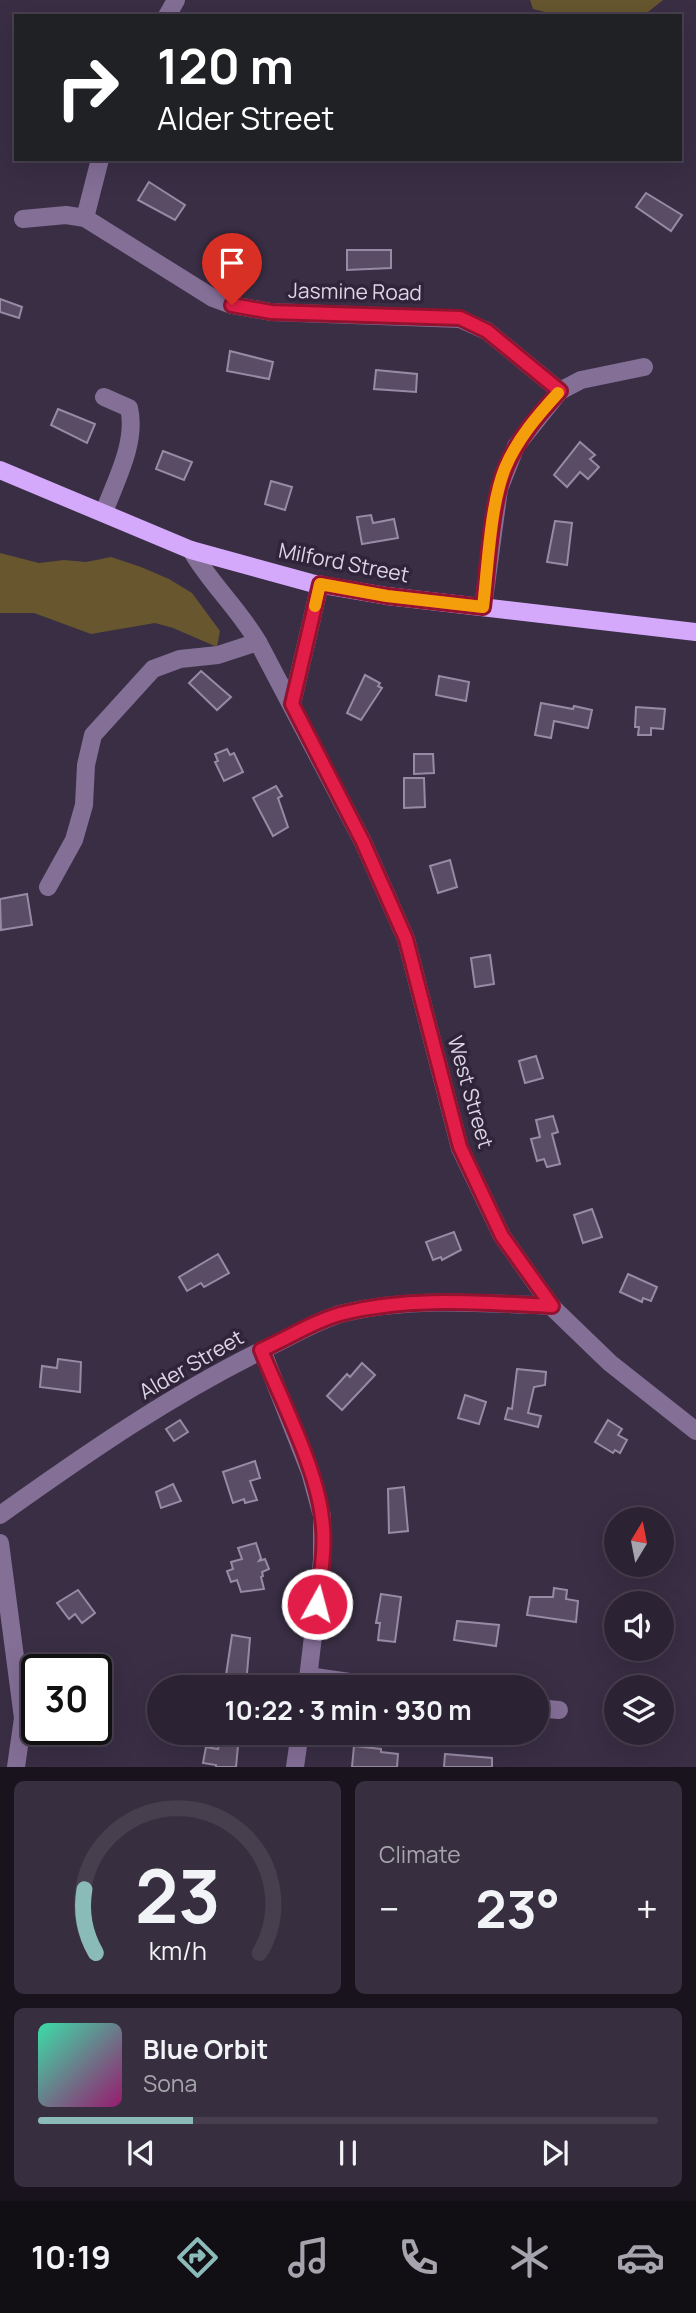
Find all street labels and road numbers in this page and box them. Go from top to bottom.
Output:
street label: Jasmine Road [288,276,422,306]
street label: Milford Street [276,536,412,588]
street label: West Street [442,1032,500,1152]
street label: Alder Street [134,1323,248,1405]

